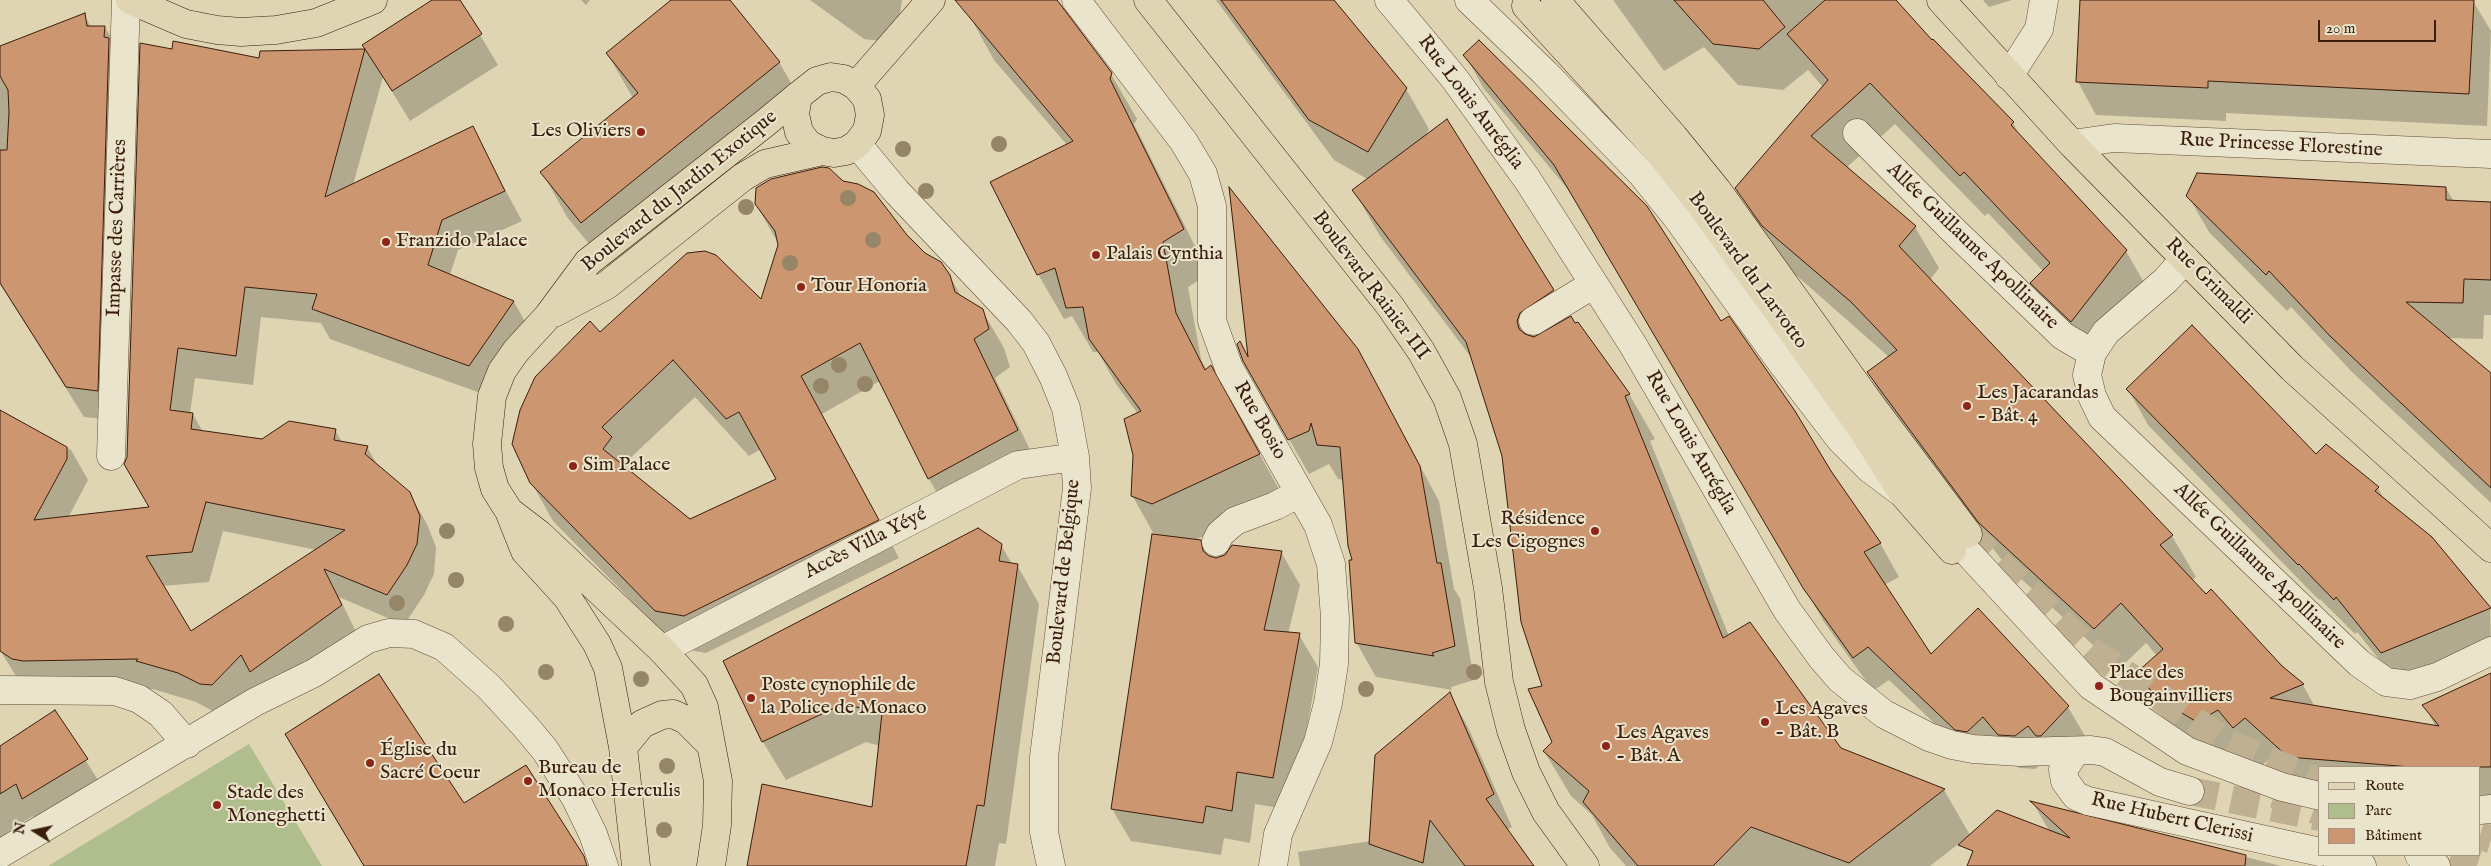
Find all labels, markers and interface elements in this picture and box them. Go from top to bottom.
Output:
scale bar [2321,10,2438,42]
text: 20 m [2326,19,2355,38]
street label: Rue Louis Auréglia [1412,31,1528,175]
street label: Boulevard du Jardin Exotique [577,106,783,278]
place label: Les Oliviers [531,120,631,144]
marker: Les Oliviers [635,126,647,138]
street label: Rue Princesse Florestine [2179,129,2383,163]
street label: Impasse des Carrières [103,139,133,317]
street label: Allée Guillaume Apollinaire [1881,158,2063,336]
street label: Boulevard du Larvotto [1682,188,1812,354]
street label: Boulevard Rainier III [1306,207,1434,365]
place label: Franzido Palace [396,230,527,254]
street label: Rue Grimaldi [2160,234,2256,330]
marker: Franzido Palace [380,236,392,248]
place label: Palais Cynthia [1106,243,1223,267]
marker: Palais Cynthia [1090,249,1102,261]
place label: Tour Honoria [811,275,927,299]
marker: Tour Honoria [795,281,807,293]
street label: Rue Louis Auréglia [1639,367,1741,519]
street label: Rue Bosio [1227,378,1291,464]
place label: Les Jacarandas - Bât. 4 [1977,382,2098,429]
marker: Les Jacarandas - Bât. 4 [1961,400,1973,412]
place label: Sim Palace [583,454,670,478]
marker: Sim Palace [567,460,579,472]
street label: Boulevard de Belgique [1043,478,1087,666]
street label: Allée Guillaume Apollinaire [2168,478,2350,656]
street label: Accès Villa Yéyé [801,503,931,585]
place label: Résidence Les Cigognes [1471,508,1585,555]
marker: Résidence Les Cigognes [1589,525,1601,537]
place label: Place des Bougainvilliers [2109,662,2233,709]
place label: Poste cynophile de la Police de Monaco [761,674,926,721]
marker: Place des Bougainvilliers [2093,680,2105,692]
marker: Poste cynophile de la Police de Monaco [745,692,757,704]
place label: Les Agaves - Bât. B [1775,698,1868,745]
marker: Les Agaves - Bât. B [1759,716,1771,728]
place label: Les Agaves - Bât. A [1616,722,1709,769]
place label: Église du Sacré Coeur [380,739,480,786]
marker: Les Agaves - Bât. A [1600,740,1612,752]
marker: Église du Sacré Coeur [364,757,376,769]
place label: Bureau de Monaco Herculis [538,757,681,804]
legend [2318,766,2481,856]
marker: Bureau de Monaco Herculis [522,775,534,787]
text: Route [2365,776,2404,795]
place label: Stade des Moneghetti [227,782,326,829]
street label: Rue Hubert Clerissi [2089,789,2255,849]
marker: Stade des Moneghetti [211,799,223,811]
text: Parc [2365,801,2392,820]
north arrow [10,806,60,856]
text: N [10,821,30,836]
text: Bâtiment [2365,826,2422,845]

